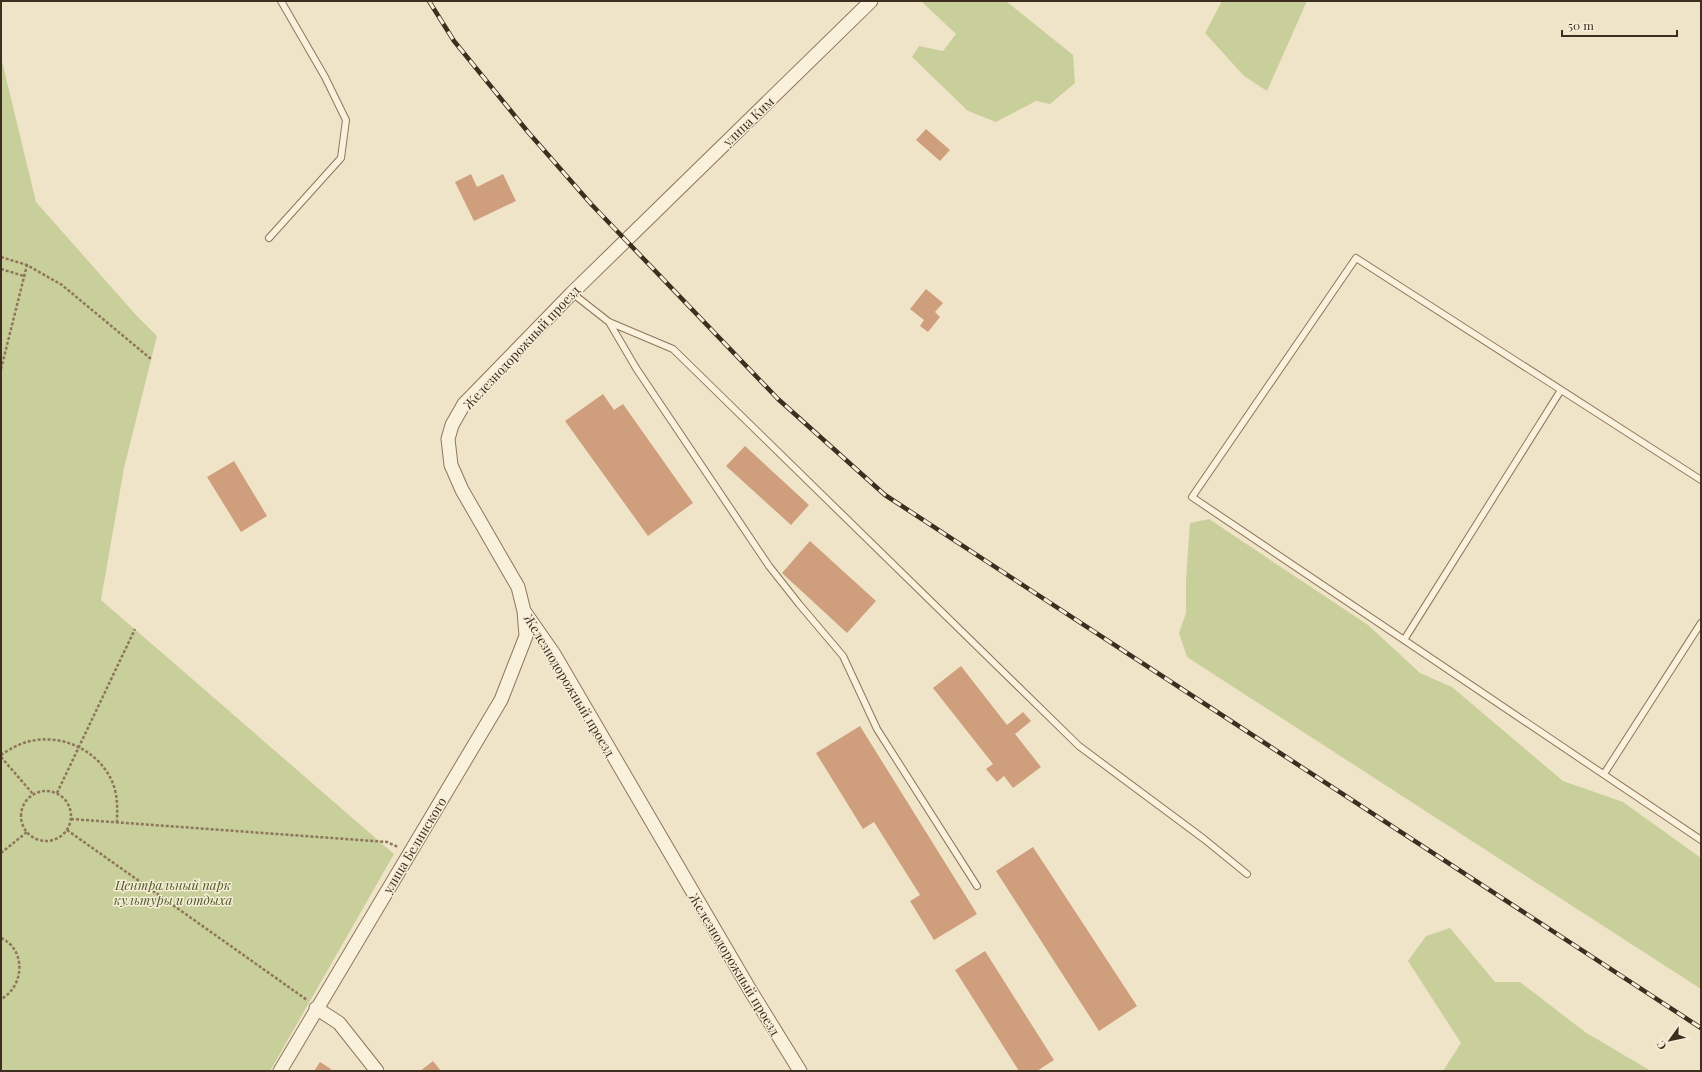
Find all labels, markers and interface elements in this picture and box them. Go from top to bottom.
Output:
scale bar [1562,12,1677,38]
text: 50 m [1568,17,1594,33]
street label: улица Ким [718,92,777,150]
street label: Железнодорожный проезд [459,281,583,413]
street label: Железнодорожный проезд [521,611,619,760]
street label: улица Белинского [378,794,450,897]
park label: Центральный парк культуры и отдыха [114,876,233,908]
street label: Железнодорожный проезд [686,890,784,1039]
north arrow [1650,1020,1690,1060]
text: С [1653,1038,1670,1053]

